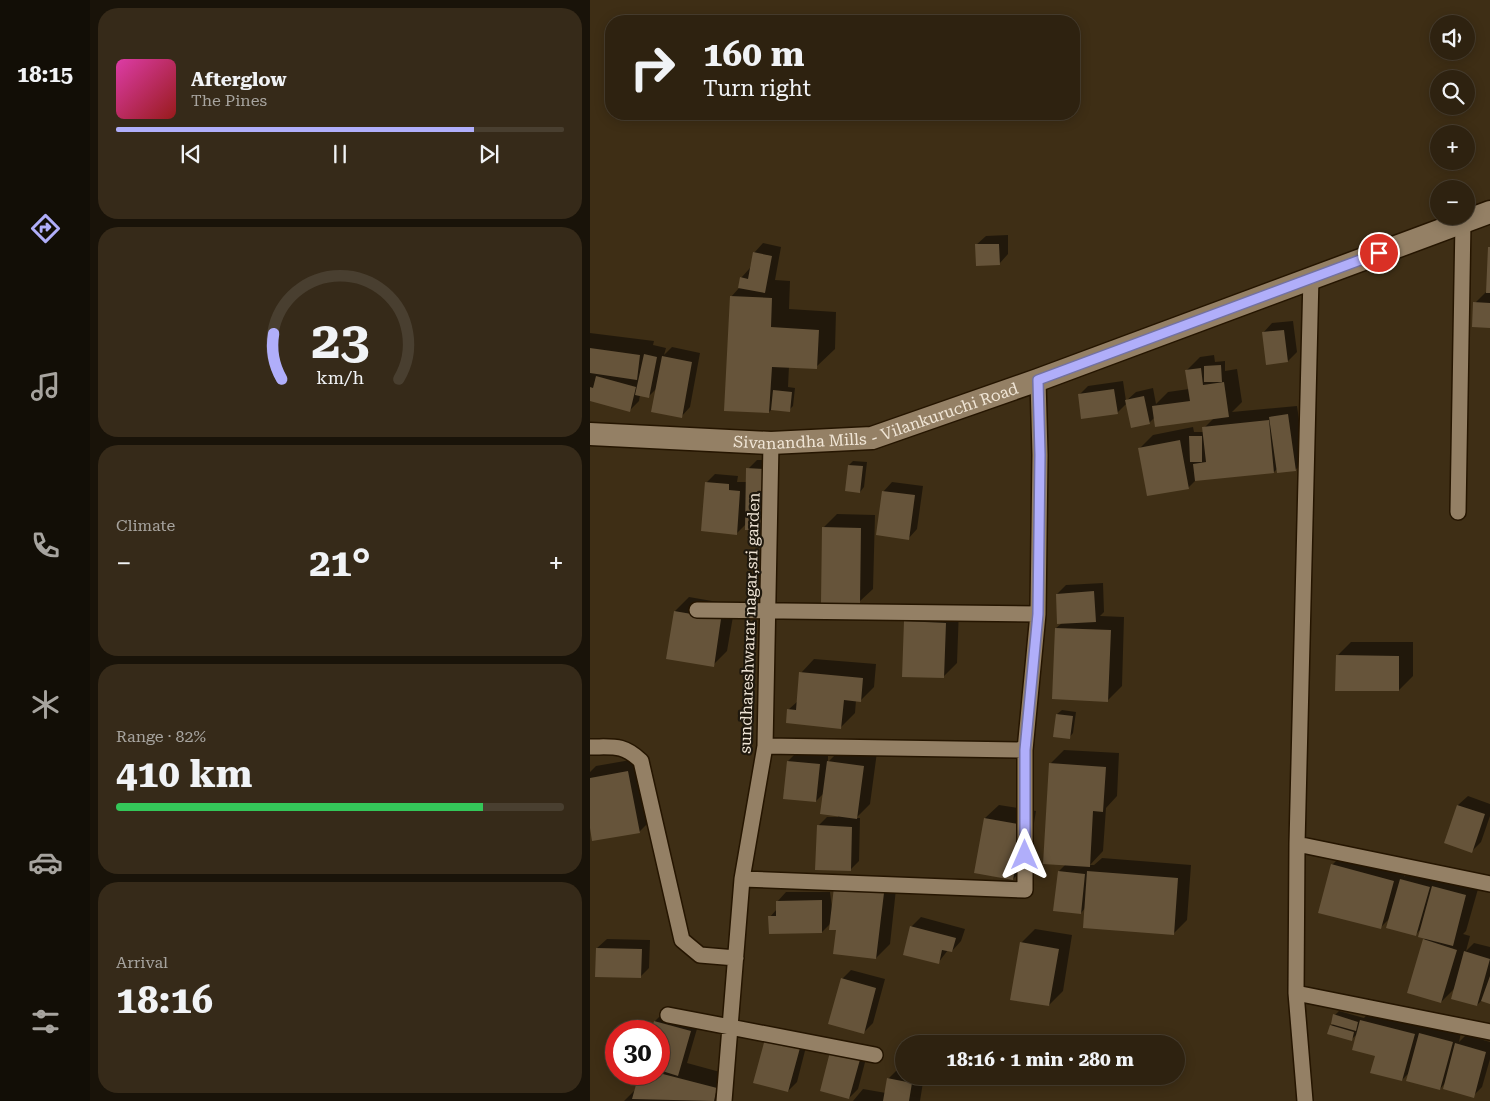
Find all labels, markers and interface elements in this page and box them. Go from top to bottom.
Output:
map controls [1430,15,1475,225]
button: sound [1430,15,1475,60]
text: 160 m [703,34,804,75]
icon: right [620,35,685,100]
text: 18:15 [17,62,73,87]
text: Afterglow [191,68,287,91]
button: search [1430,70,1475,115]
text: Turn right [703,76,811,101]
text: The Pines [191,91,267,110]
button: + [1430,125,1475,170]
icon: previous [177,140,205,168]
icon: pause [326,140,354,168]
icon: next [475,140,503,168]
button: − [1430,180,1475,225]
icon: directions [28,211,63,246]
pin [1358,232,1400,274]
icon: arrive [1365,239,1393,267]
text: 23 [311,310,369,371]
text: km/h [316,367,364,388]
icon: music [28,369,63,404]
street label: Sivanandha Mills - Vilankuruchi Road [733,379,1021,453]
street label: sundhareshwarar nagar,sri garden [735,492,764,754]
text: Climate [116,516,175,535]
icon: phone [28,528,63,563]
text: 21° [309,541,371,585]
text: − [116,547,132,580]
text: + [548,547,564,580]
icon: climate [28,687,63,722]
text: Range · 82% [116,727,206,746]
text: 410 km [116,752,252,796]
position arrow [998,828,1050,880]
icon: car [28,845,63,880]
text: Arrival [116,953,168,972]
text: 18:16 [116,978,213,1022]
icon: filters [28,1004,63,1039]
speed limit sign: 30 [605,1020,670,1085]
text: 18:16 · 1 min · 280 m [946,1048,1134,1071]

